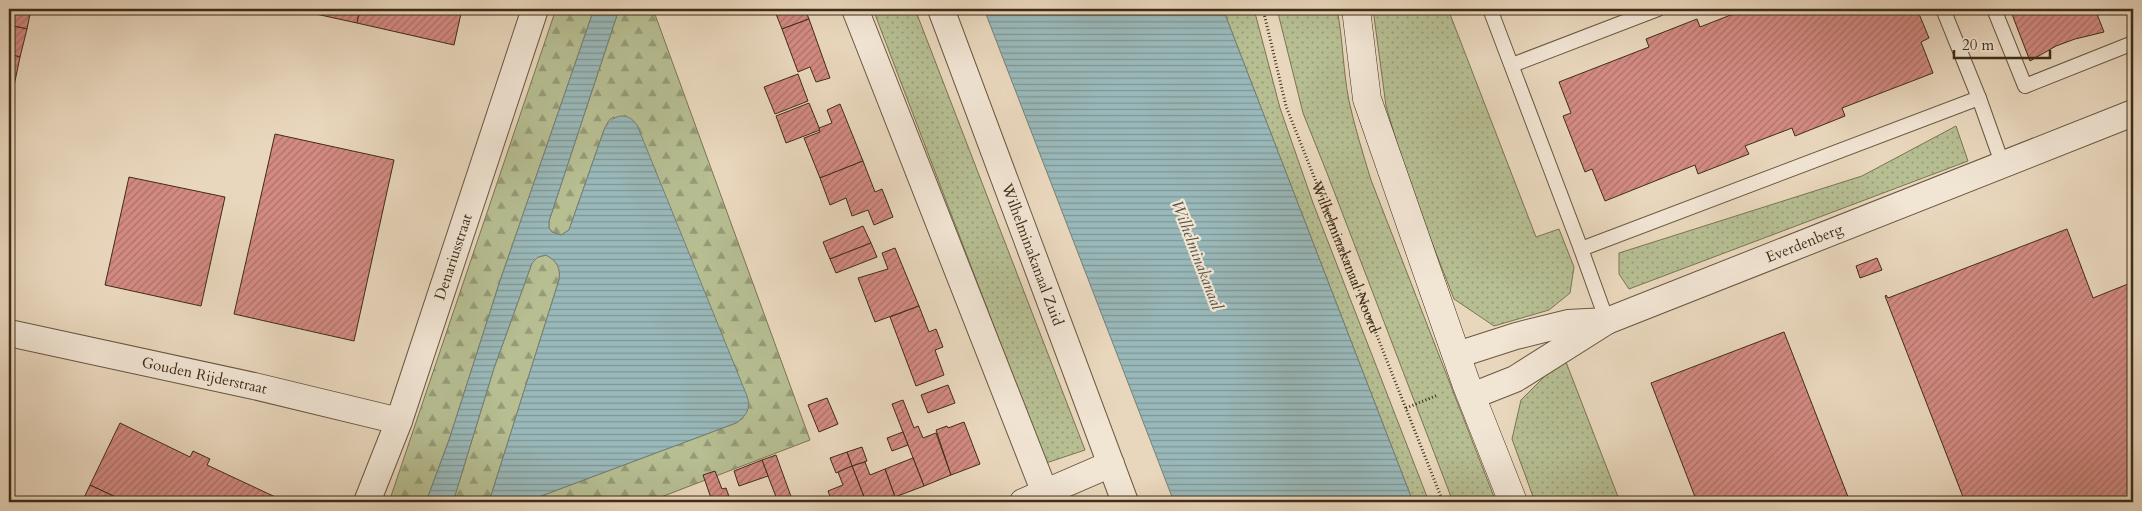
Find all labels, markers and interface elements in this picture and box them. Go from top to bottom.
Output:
scale bar [1954,28,2051,60]
text: 20 m [1962,35,1994,55]
street label: Wilhelminakanaal Noord [1306,177,1385,336]
street label: Wilhelminakanaal Zuid [997,180,1068,328]
water label: Wilhelminakanaal [1166,197,1228,314]
street label: Denariusstraat [430,211,477,303]
street label: Everdenberg [1763,219,1846,267]
street label: Gouden Rijderstraat [140,352,269,399]

